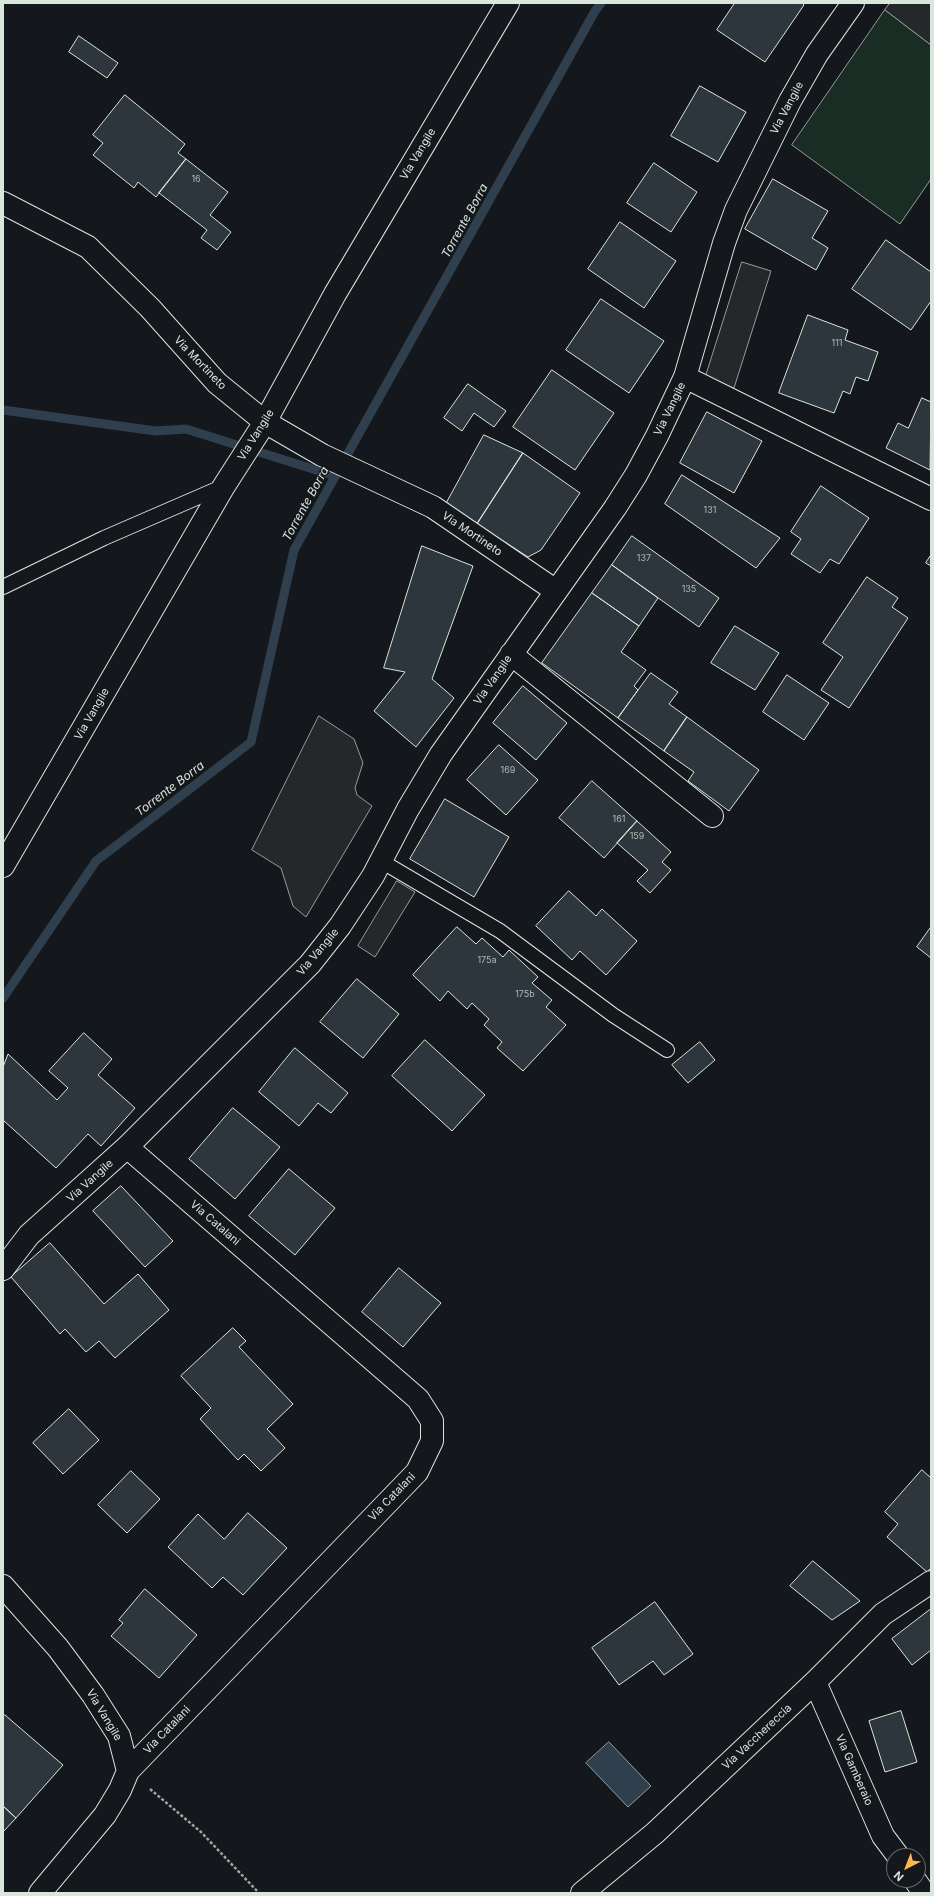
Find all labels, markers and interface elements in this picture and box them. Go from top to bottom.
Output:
street label: Via Vangile [768,79,806,137]
street label: Via Vangile [397,126,439,182]
house number: 16 [191,174,201,184]
water label: Torrente Borra [439,181,491,261]
street label: Via Mortineto [171,333,229,393]
house number: 111 [832,338,842,348]
street label: Via Vangile [651,380,689,438]
street label: Via Vangile [235,407,277,463]
water label: Torrente Borra [280,464,332,544]
house number: 131 [704,505,716,515]
street label: Via Mortineto [439,509,505,559]
house number: 137 [637,553,651,563]
house number: 135 [682,584,696,594]
street label: Via Vangile [471,653,515,707]
street label: Via Vangile [72,686,112,742]
water label: Torrente Borra [133,758,207,820]
house number: 169 [501,765,515,775]
house number: 161 [613,814,625,824]
house number: 159 [630,831,644,841]
street label: Via Vangile [294,926,342,978]
house number: 175a [477,955,497,965]
house number: 175b [515,989,535,999]
street label: Via Vangile [64,1157,116,1205]
street label: Via Catalani [187,1198,243,1248]
street label: Via Catalani [366,1470,418,1524]
street label: Via Vangile [83,1687,125,1743]
street label: Via Vacchereccia [720,1701,794,1773]
street label: Via Catalani [141,1703,193,1757]
street label: Via Gamberaio [832,1732,876,1808]
north arrow [886,1848,926,1888]
text: N [891,1868,906,1884]

